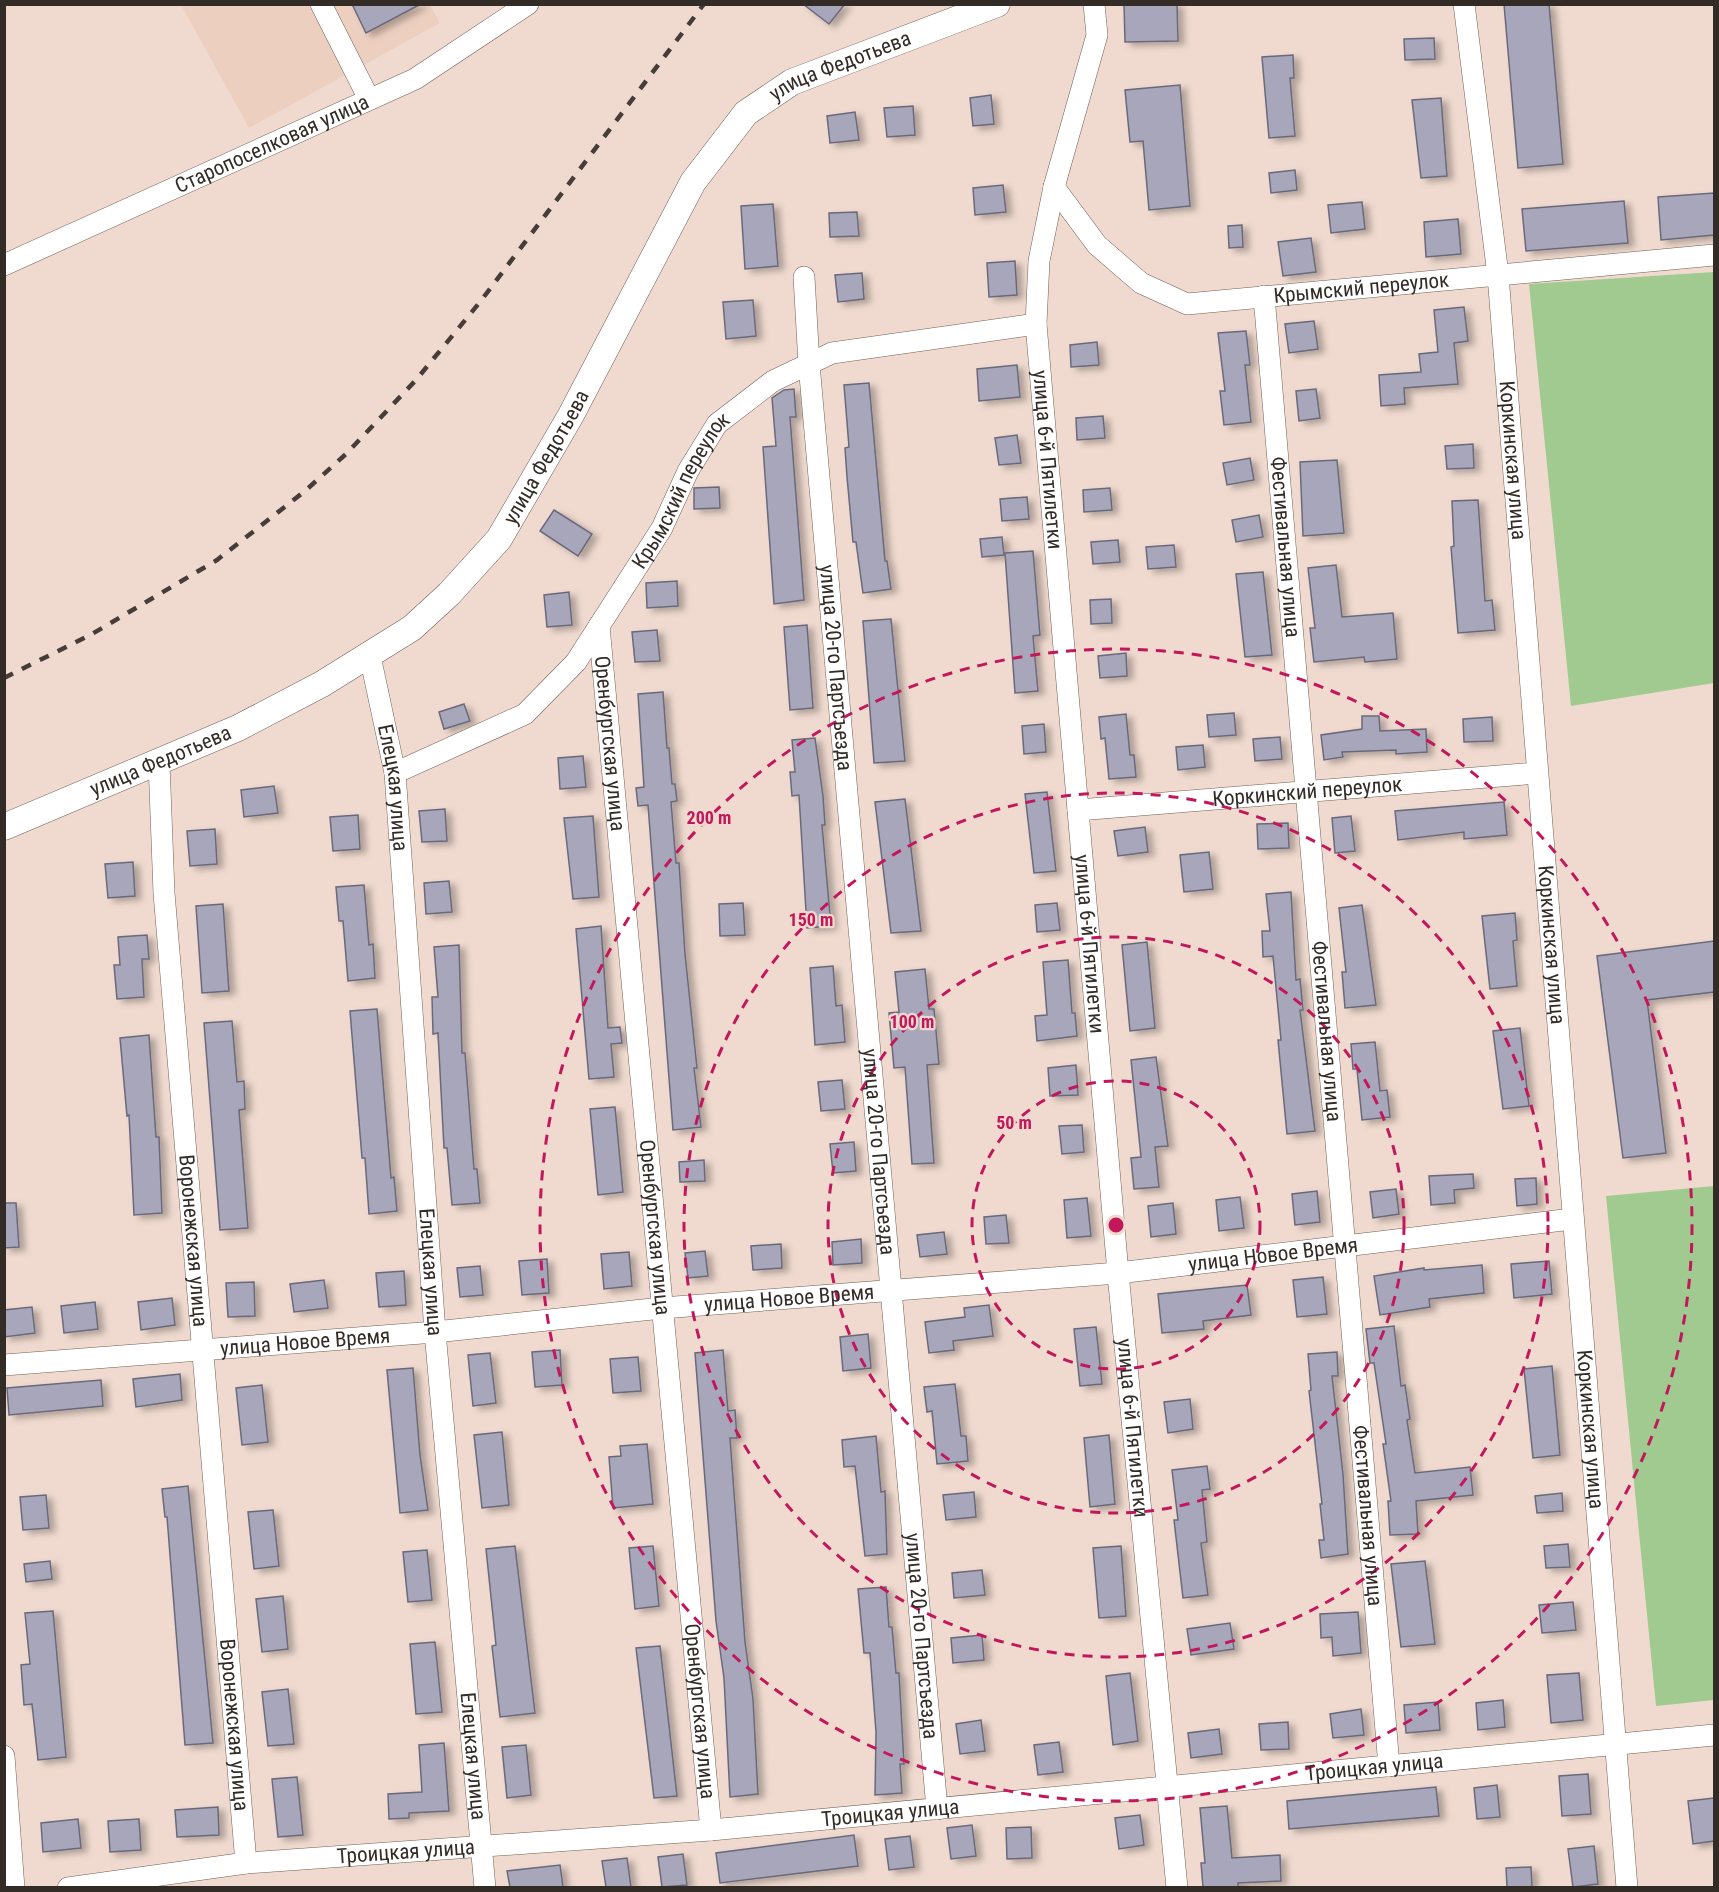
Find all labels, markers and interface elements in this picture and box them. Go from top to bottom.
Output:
street label: улица Федотьева [765,26,914,106]
street label: Старопоселковая улица [171,90,372,198]
street label: Крымский переулок [1273,268,1450,308]
street label: улица 6-й Пятилетки [1028,369,1067,550]
street label: Коркинская улица [1494,380,1531,541]
street label: улица Федотьева [498,386,594,529]
street label: Крымский переулок [627,407,734,573]
street label: Фестивальная улица [1266,456,1305,638]
street label: улица 20-го Партсъезда [815,564,857,772]
street label: Оренбургская улица [590,655,630,832]
street label: улица Федотьева [86,720,235,801]
street label: Елецкая улица [373,722,413,852]
street label: Коркинский переулок [1211,772,1403,811]
text: 200 m [687,807,731,828]
street label: улица 6-й Пятилетки [1070,853,1109,1035]
street label: Коркинская улица [1533,864,1570,1025]
text: 150 m [789,909,833,930]
street label: Фестивальная улица [1307,940,1346,1123]
text: 100 m [890,1011,934,1032]
street label: улица 20-го Партсъезда [858,1048,900,1256]
text: 50 m [996,1112,1032,1133]
street label: Оренбургская улица [635,1139,675,1316]
street label: Воронежская улица [174,1154,213,1328]
street label: Елецкая улица [414,1207,447,1337]
centre of rings [1106,1215,1126,1235]
street label: улица Новое Время [1187,1233,1359,1277]
street label: улица Новое Время [703,1280,875,1317]
street label: улица Новое Время [219,1323,391,1360]
street label: улица 6-й Пятилетки [1112,1337,1153,1519]
street label: Коркинская улица [1572,1349,1609,1510]
street label: Фестивальная улица [1348,1424,1387,1607]
street label: улица 20-го Партсъезда [901,1532,943,1740]
street label: Оренбургская улица [680,1623,720,1800]
street label: Воронежская улица [215,1638,254,1812]
street label: Елецкая улица [455,1691,491,1821]
street label: Троицкая улица [1304,1749,1444,1786]
street label: Троицкая улица [820,1795,960,1831]
street label: Троицкая улица [336,1835,476,1869]

